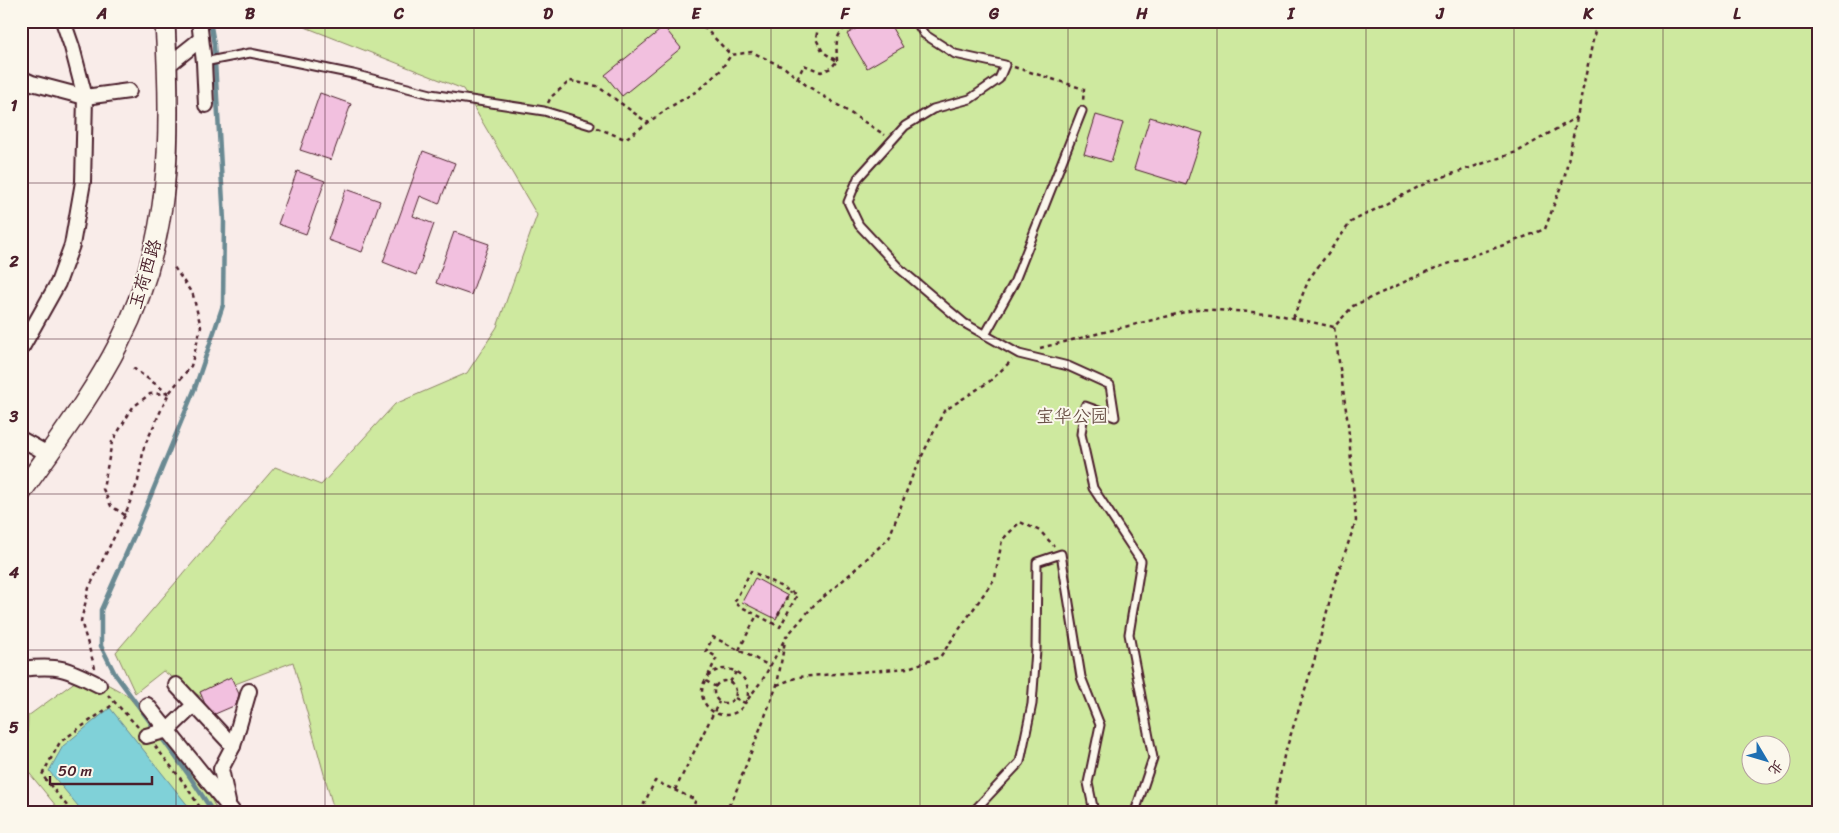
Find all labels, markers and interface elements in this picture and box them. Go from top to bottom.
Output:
text: A [96,0,107,28]
text: B [245,0,256,28]
text: C [393,0,405,28]
text: D [543,0,553,28]
text: E [692,0,702,28]
text: F [840,0,851,28]
text: G [988,0,1000,28]
text: H [1135,0,1148,28]
text: I [1287,0,1296,28]
text: J [1435,0,1445,28]
text: K [1582,0,1594,28]
text: L [1733,0,1741,28]
text: 1 [11,91,18,120]
street label: 玉荷西路 [119,235,171,313]
text: 2 [8,247,19,276]
park label: 宝华公园 [1036,400,1108,432]
text: 3 [9,402,19,431]
text: 4 [8,558,19,587]
text: 5 [9,713,19,742]
north arrow [1742,736,1792,786]
scale bar [50,753,152,785]
text: 北 [1762,754,1790,781]
text: 50 m [58,758,93,784]

